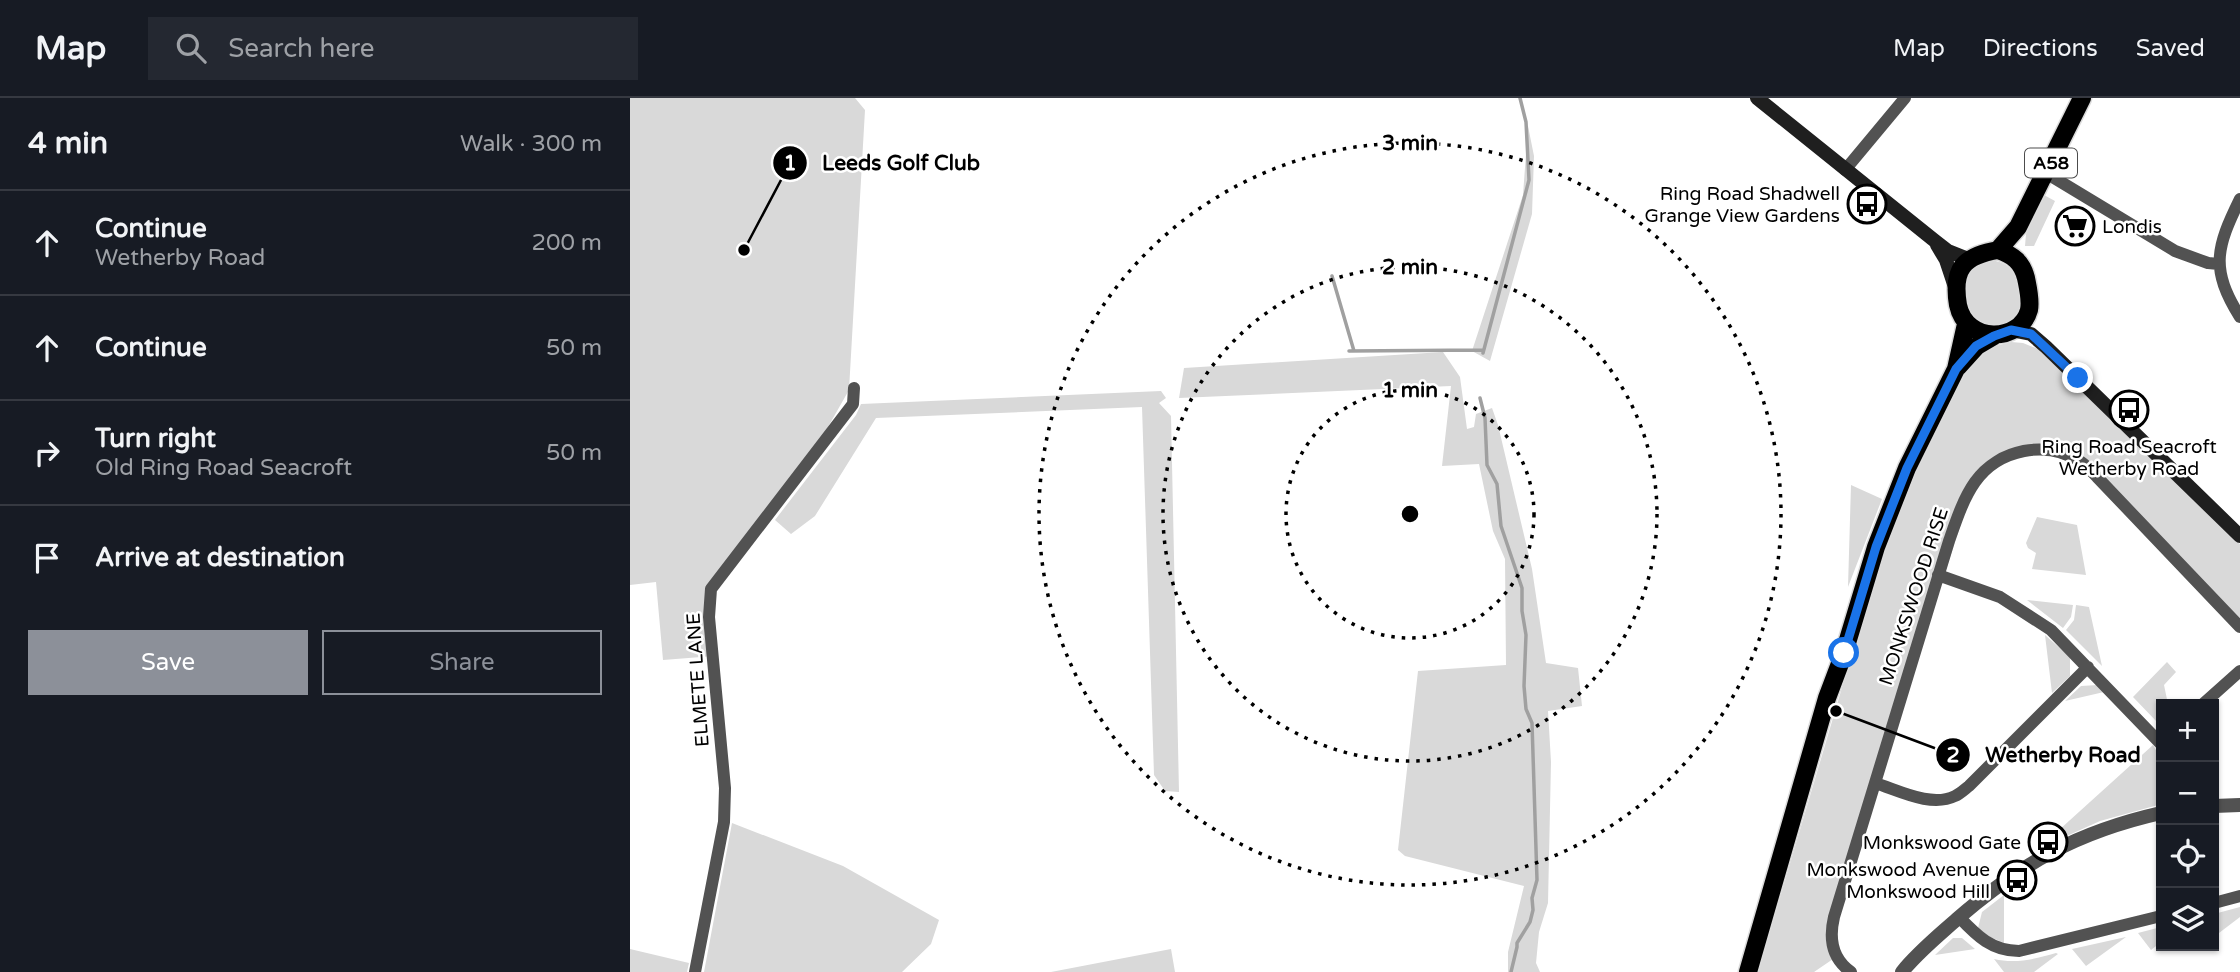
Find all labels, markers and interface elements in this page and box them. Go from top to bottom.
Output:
search box [148,17,638,80]
text: Map [35,29,106,68]
icon: search [172,29,210,67]
text: Search here [228,33,374,64]
text: Map [1893,34,1945,63]
text: Directions [1983,34,2098,63]
text: Saved [2136,34,2205,63]
text: 4 min [28,125,108,162]
text: Walk · 300 m [460,130,602,158]
text: 3 min [1382,131,1438,156]
callout: Leeds Golf Club [773,142,994,184]
road number: A58 [2025,149,2077,178]
text: 1 [783,151,797,176]
text: Leeds Golf Club [822,151,980,176]
place label: Ring Road Shadwell Grange View Gardens [1645,183,1840,227]
bus stop icon: Ring Road Shadwell Grange View Gardens [1846,183,1888,225]
supermarket icon: Londis [2054,205,2096,247]
text: Continue [95,213,207,244]
place label: Londis [2102,216,2162,238]
icon: ahead [28,224,66,262]
text: 200 m [532,229,602,257]
text: Wetherby Road [95,244,265,272]
text: 2 min [1382,255,1438,280]
icon: ahead [28,329,66,367]
text: Continue [95,332,207,363]
text: 50 m [546,334,602,362]
route end [2062,362,2093,393]
text: 1 min [1382,378,1438,403]
bus stop icon: Ring Road Seacroft Wetherby Road [2108,389,2150,431]
text: Turn right [95,423,216,454]
icon: right [28,434,66,472]
place label: Ring Road Seacroft Wetherby Road [2041,436,2217,480]
text: 50 m [546,439,602,467]
text: Old Ring Road Seacroft [95,454,352,482]
centre of rings [1398,502,1422,526]
street label: MONKSWOOD RISE [1875,505,1953,688]
icon: arrive [28,539,66,577]
text: Arrive at destination [95,542,345,573]
street label: ELMETE LANE [682,612,714,748]
button: Save [28,630,308,695]
button: Share [322,630,602,695]
route start [1828,637,1859,668]
map controls [2156,699,2219,951]
button: + [2156,699,2219,762]
callout: Wetherby Road [1936,734,2154,776]
text: 2 [1946,743,1960,768]
text: Wetherby Road [1985,743,2141,768]
button: − [2156,762,2219,825]
bus stop icon: Monkswood Gate [2027,821,2069,863]
button: locate [2156,825,2219,888]
place label: Monkswood Gate [1863,832,2021,854]
place label: Monkswood Avenue Monkswood Hill [1807,859,1990,903]
bus stop icon: Monkswood Avenue Monkswood Hill [1996,859,2038,901]
button: layers [2156,888,2219,951]

